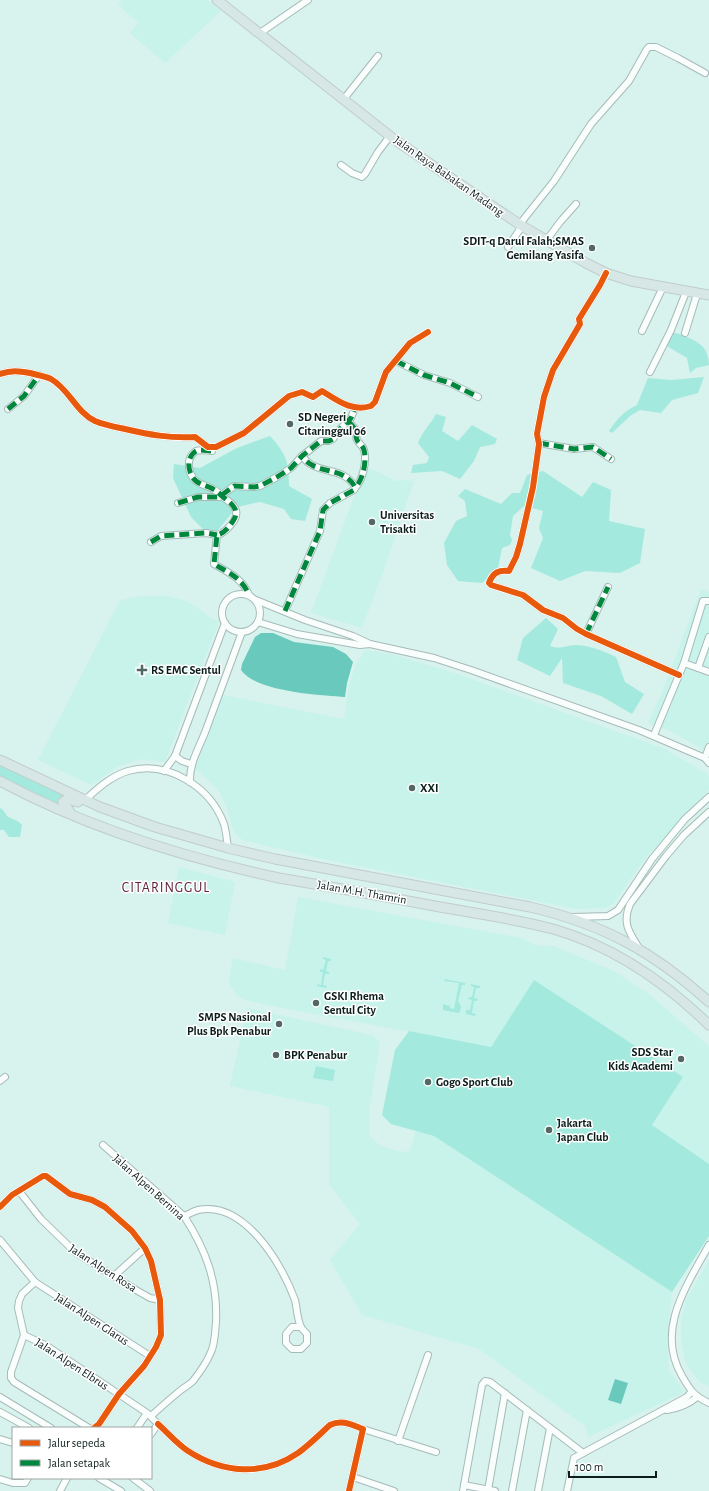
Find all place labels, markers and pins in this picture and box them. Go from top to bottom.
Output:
place label: SDIT-q Darul Falah;SMAS Gemilang Yasifa [463,235,584,261]
marker: SDIT-q Darul Falah;SMAS Gemilang Yasifa [587,243,597,253]
place label: SD Negeri Citaringgul 06 [298,411,366,437]
marker: SD Negeri Citaringgul 06 [285,419,295,429]
place label: Universitas Trisakti [380,509,435,535]
marker: Universitas Trisakti [367,517,377,527]
marker: RS EMC Sentul [136,664,148,676]
place label: RS EMC Sentul [151,664,221,676]
place label: XXI [420,782,439,794]
marker: XXI [407,783,417,793]
place label: GSKI Rhema Sentul City [324,990,384,1017]
marker: GSKI Rhema Sentul City [311,998,321,1008]
place label: SMPS Nasional Plus Bpk Penabur [187,1011,272,1037]
marker: SMPS Nasional Plus Bpk Penabur [274,1019,284,1029]
place label: SDS Star Kids Academi [608,1046,674,1072]
place label: BPK Penabur [284,1049,348,1061]
marker: BPK Penabur [271,1050,281,1060]
marker: SDS Star Kids Academi [676,1054,686,1064]
place label: Gogo Sport Club [436,1076,513,1088]
marker: Gogo Sport Club [423,1077,433,1087]
place label: Jakarta Japan Club [557,1117,609,1143]
marker: Jakarta Japan Club [544,1125,554,1135]

